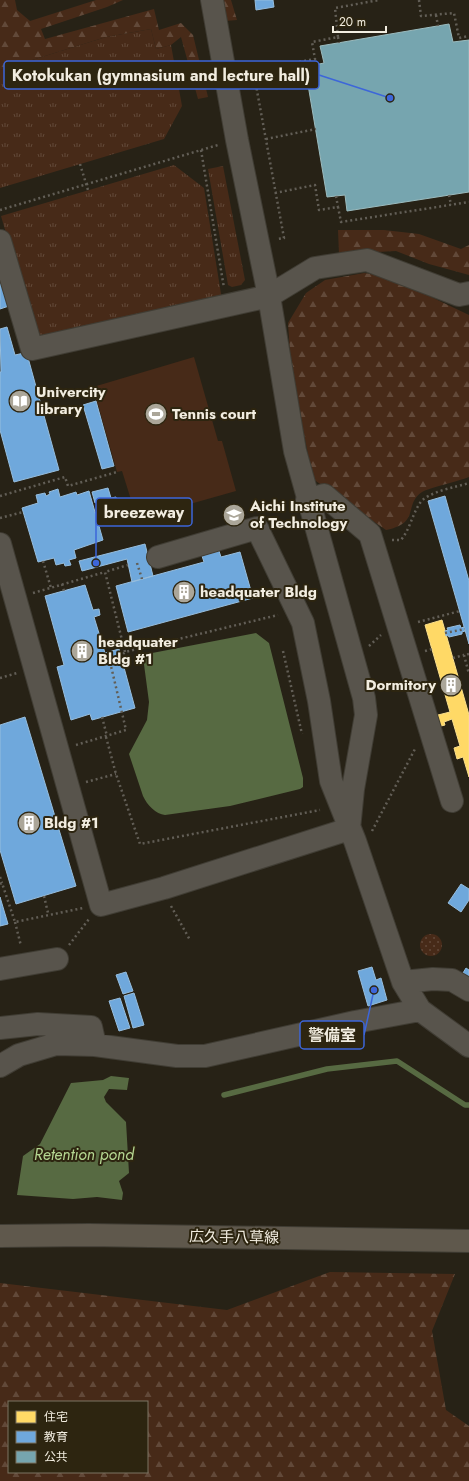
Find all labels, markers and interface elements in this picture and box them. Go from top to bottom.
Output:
scale bar [333,8,386,34]
text: 20 m [339,13,366,31]
callout: Kotokukan (gymnasium and lecture hall) [4,61,319,89]
text: Kotokukan (gymnasium and lecture hall) [12,64,310,87]
place label: Univercity library [36,381,106,420]
library icon: Univercity library [7,388,33,414]
sports icon: Tennis court [143,401,169,427]
place label: Tennis court [172,403,256,425]
place label: Aichi Institute of Technology [249,495,347,534]
callout: breezeway [96,498,192,526]
text: breezeway [104,501,185,524]
school or university icon: Aichi Institute of Technology [221,502,247,528]
building icon: headquater Bldg [171,579,197,605]
place label: headquater Bldg [200,581,317,603]
place label: headquater Bldg #1 [98,631,179,670]
building icon: headquater Bldg #1 [69,638,95,664]
building icon: Dormitory [438,672,464,698]
place label: Dormitory [365,674,436,696]
building icon: Bldg #1 [16,810,42,836]
place label: Bldg #1 [44,812,99,834]
callout: 警備室 [300,1021,364,1049]
text: 警備室 [308,1024,356,1047]
water label: Retention pond [34,1143,135,1166]
street label: 広久手八草線 [189,1225,279,1249]
legend [8,1401,148,1473]
text: 住宅 [44,1408,68,1426]
text: 教育 [44,1428,68,1446]
text: 公共 [44,1448,68,1466]

